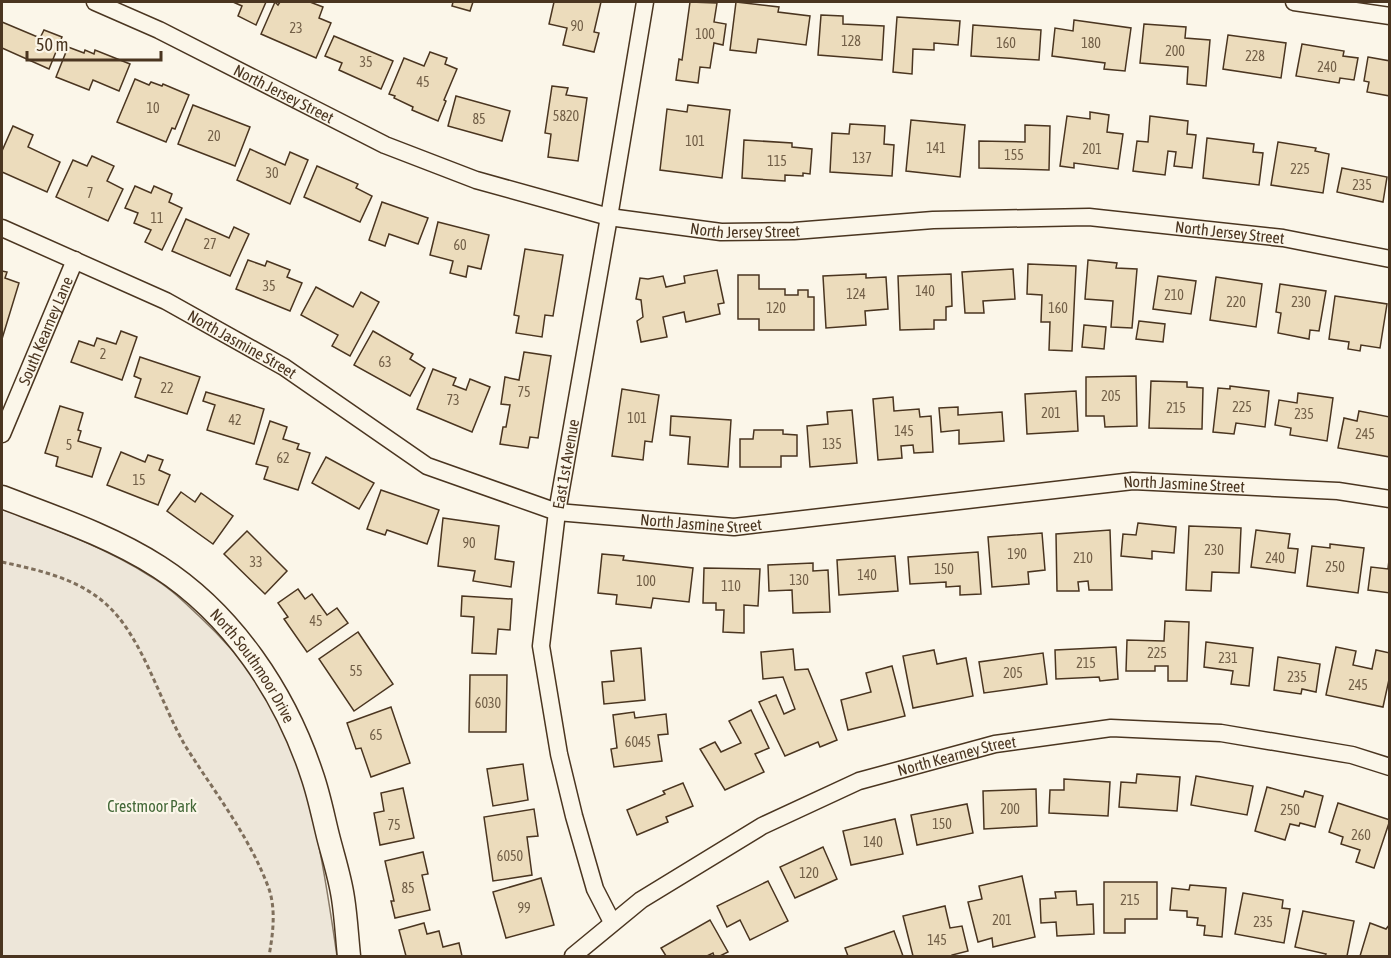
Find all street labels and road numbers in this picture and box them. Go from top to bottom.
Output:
street label: North Jersey Street [231,61,337,127]
street label: North Jersey Street [1174,217,1286,247]
street label: North Jersey Street [689,219,801,242]
street label: South Kearney Lane [15,274,76,388]
street label: North Jasmine Street [185,306,300,382]
street label: East 1st Avenue [549,418,582,510]
street label: North Jasmine Street [1122,472,1246,495]
street label: North Jasmine Street [639,510,763,536]
street label: North Southmoor Drive [207,605,299,726]
street label: North Kearney Street [895,732,1018,779]

